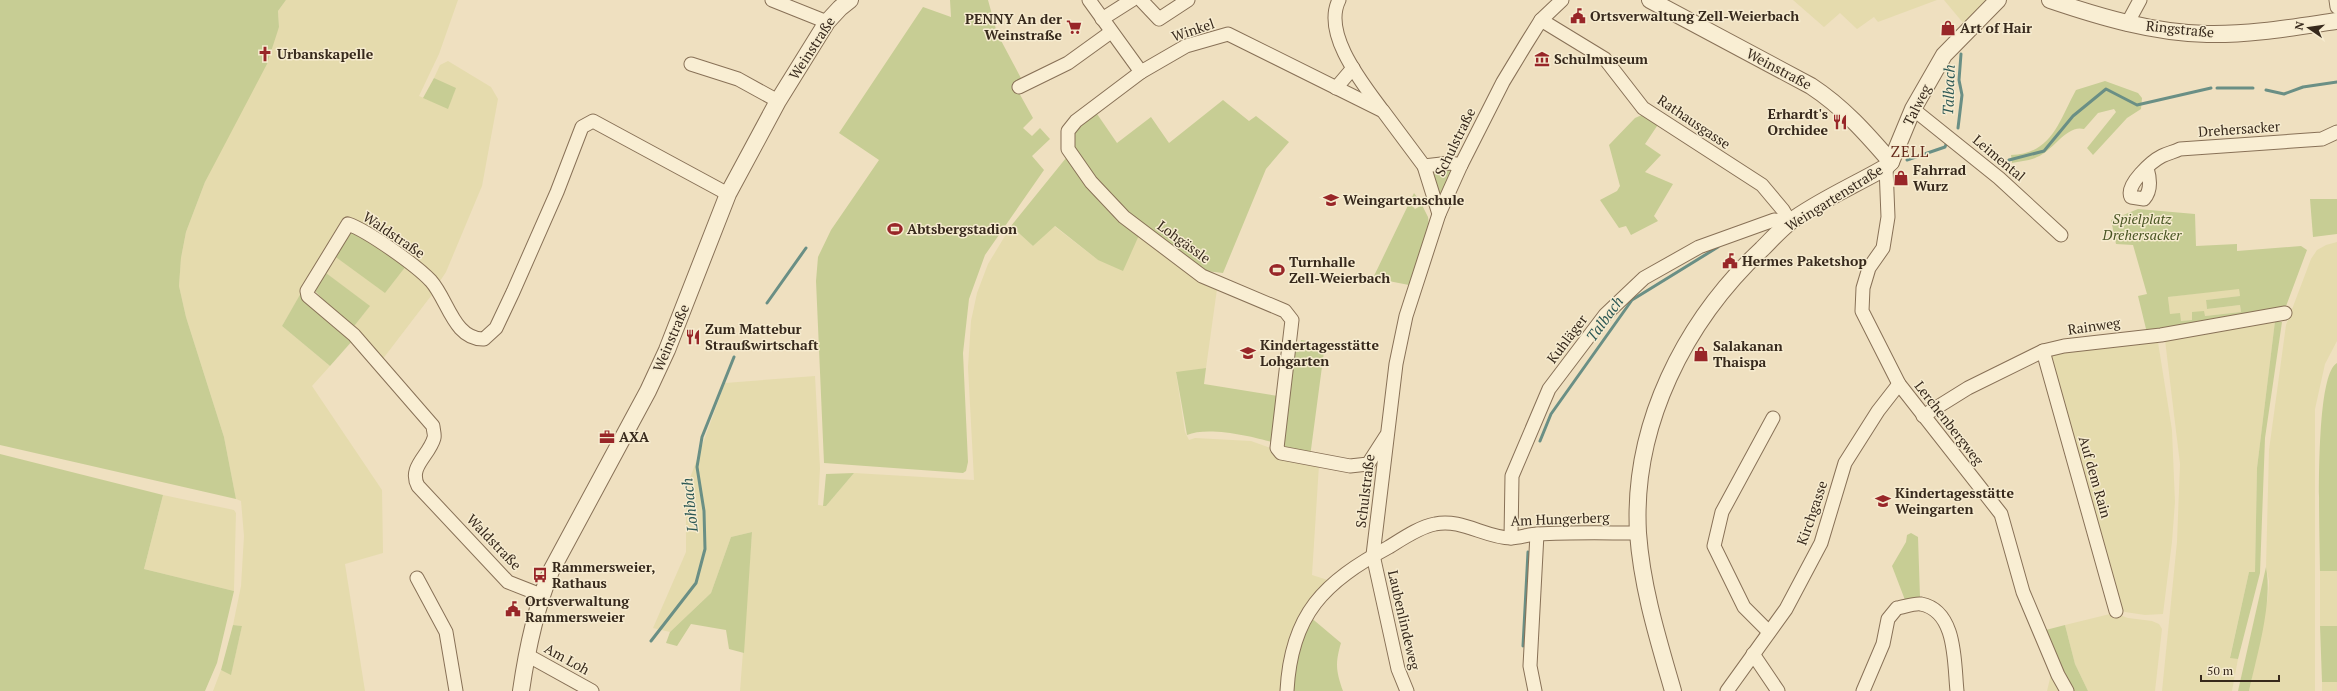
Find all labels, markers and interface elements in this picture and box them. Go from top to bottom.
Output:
place label: Ortsverwaltung Zell-Weierbach [1590,6,1799,25]
public building icon: Ortsverwaltung Zell-Weierbach [1569,7,1587,25]
north arrow [2289,8,2329,48]
place label: PENNY An der Weinstraße [965,9,1062,44]
street label: Weinstraße [784,13,839,83]
street label: Winkel [1169,13,1217,46]
street label: Ringstraße [2145,15,2215,42]
supermarket icon: PENNY An der Weinstraße [1065,18,1083,36]
place label: Art of Hair [1960,18,2032,37]
shop icon: Art of Hair [1939,19,1957,37]
text: N [2291,19,2307,31]
street label: Weinstraße [1743,43,1815,94]
place label: Urbanskapelle [277,44,374,63]
church icon: Urbanskapelle [256,45,274,63]
place label: Schulmuseum [1554,49,1648,68]
museum icon: Schulmuseum [1533,50,1551,68]
water label: Talbach [1937,64,1959,116]
street label: Talweg [1898,80,1935,129]
street label: Rathausgasse [1654,90,1734,153]
street label: Schulstraße [1430,104,1479,179]
place label: Erhardt's Orchidee [1767,104,1828,139]
restaurant icon: Erhardt's Orchidee [1831,113,1849,131]
street label: Drehersacker [2197,116,2281,141]
street label: Leimental [1969,130,2030,185]
district label: ZELL [1891,141,1929,161]
street label: Weingartenstraße [1781,160,1886,235]
place label: Fahrrad Wurz [1913,160,1967,195]
shop icon: Fahrrad Wurz [1892,169,1910,187]
place label: Weingartenschule [1343,190,1465,209]
school or university icon: Weingartenschule [1322,191,1340,209]
street label: Waldstraße [360,207,429,262]
park label: Spielplatz Drehersacker [2102,209,2182,244]
street label: Lohgässle [1154,216,1215,267]
place label: Abtsbergstadion [907,219,1017,238]
sports icon: Abtsbergstadion [886,220,904,238]
place label: Hermes Paketshop [1742,251,1867,270]
place label: Turnhalle Zell-Weierbach [1289,252,1390,287]
public building icon: Hermes Paketshop [1721,252,1739,270]
sports icon: Turnhalle Zell-Weierbach [1268,261,1286,279]
water label: Talbach [1581,292,1627,345]
street label: Weinstraße [648,301,693,374]
street label: Kuhläger [1542,310,1592,367]
street label: Rainweg [2066,312,2122,339]
place label: Zum Mattebur Straußwirtschaft [705,319,819,354]
restaurant icon: Zum Mattebur Straußwirtschaft [684,328,702,346]
place label: Kindertagesstätte Lohgarten [1260,335,1379,370]
place label: Salakanan Thaispa [1713,336,1783,371]
school or university icon: Kindertagesstätte Lohgarten [1239,344,1257,362]
shop icon: Salakanan Thaispa [1692,345,1710,363]
street label: Lerchenbergweg [1910,377,1989,469]
place label: AXA [619,427,650,446]
office icon: AXA [598,428,616,446]
street label: Auf dem Rain [2075,434,2116,521]
street label: Schulstraße [1351,453,1378,529]
water label: Lohbach [676,477,702,534]
street label: Kirchgasse [1792,478,1831,548]
place label: Kindertagesstätte Weingarten [1895,483,2014,518]
school or university icon: Kindertagesstätte Weingarten [1874,492,1892,510]
street label: Am Hungerberg [1510,507,1610,530]
street label: Waldstraße [463,510,526,574]
place label: Rammersweier, Rathaus [552,557,656,592]
bus stop icon: Rammersweier, Rathaus [531,566,549,584]
street label: Laubenlindeweg [1384,568,1425,672]
place label: Ortsverwaltung Rammersweier [525,591,630,626]
public building icon: Ortsverwaltung Rammersweier [504,600,522,618]
street label: Am Loh [541,638,593,679]
scale bar [2201,657,2279,683]
text: 50 m [2207,663,2234,678]

